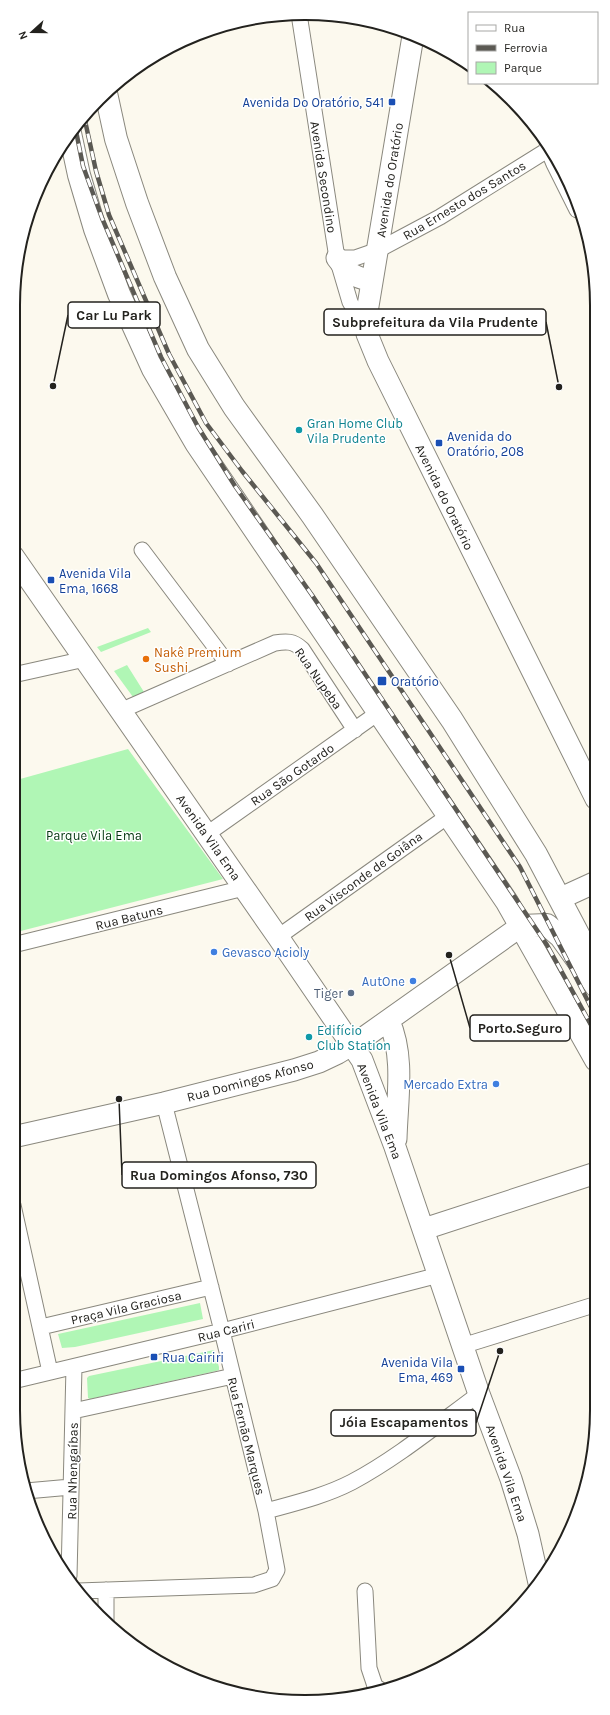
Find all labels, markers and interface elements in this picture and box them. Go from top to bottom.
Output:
north arrow [12,12,52,52]
legend [468,12,598,84]
text: Rua [504,21,525,35]
text: N [16,29,31,41]
text: Ferrovia [504,41,548,55]
text: Parque [504,61,542,75]
place label: Avenida Do Oratório, 541 [243,95,384,110]
marker: Avenida Do Oratório, 541 [387,97,397,107]
street label: Avenida Secondino [307,120,340,234]
street label: Avenida do Oratório [373,122,406,238]
street label: Rua Ernesto dos Santos [400,158,529,243]
callout: Car Lu Park [68,302,160,328]
text: Car Lu Park [76,307,152,324]
callout: Subprefeitura da Vila Prudente [324,309,546,335]
text: Subprefeitura da Vila Prudente [332,314,538,331]
place label: Gran Home Club Vila Prudente [307,416,403,446]
marker: Gran Home Club Vila Prudente [294,425,304,435]
place label: Avenida do Oratório, 208 [447,429,524,459]
marker: Avenida do Oratório, 208 [434,438,444,448]
street label: Avenida do Oratório [412,442,477,553]
place label: Avenida Vila Ema, 1668 [59,566,131,596]
marker: Avenida Vila Ema, 1668 [46,575,56,585]
place label: Nakê Premium Sushi [154,645,242,675]
street label: Rua Nupeba [292,645,345,712]
marker: Nakê Premium Sushi [141,654,151,664]
place label: Oratório [391,674,439,689]
marker: Oratório [376,675,388,687]
street label: Rua São Gotardo [248,740,337,809]
street label: Avenida Vila Ema [173,791,244,883]
park label: Parque Vila Ema [46,828,142,844]
street label: Rua Visconde de Goiâna [301,829,425,924]
street label: Rua Batuns [94,902,164,933]
place label: Gevasco Acioly [222,945,309,960]
marker: Gevasco Acioly [209,947,219,957]
place label: AutOne [362,974,405,989]
marker: AutOne [408,976,418,986]
place label: Tiger [314,986,343,1001]
marker: Tiger [346,988,356,998]
callout: Porto.Seguro [470,1015,570,1041]
text: Porto.Seguro [478,1020,562,1037]
place label: Edifício Club Station [317,1023,391,1053]
marker: Edifício Club Station [304,1032,314,1042]
street label: Rua Domingos Afonso [185,1056,315,1105]
street label: Avenida Vila Ema [354,1061,405,1161]
place label: Mercado Extra [403,1077,488,1092]
marker: Mercado Extra [491,1079,501,1089]
callout: Rua Domingos Afonso, 730 [122,1162,316,1188]
text: Rua Domingos Afonso, 730 [130,1167,308,1184]
street label: Praça Vila Graciosa [69,1287,183,1328]
street label: Rua Cariri [196,1316,256,1345]
place label: Rua Cairiri [162,1350,224,1365]
marker: Rua Cairiri [149,1352,159,1362]
place label: Avenida Vila Ema, 469 [381,1355,453,1385]
marker: Avenida Vila Ema, 469 [456,1364,466,1374]
street label: Rua Fernão Marques [224,1376,268,1497]
callout: Jóia Escapamentos [331,1410,476,1436]
text: Jóia Escapamentos [340,1414,468,1431]
street label: Rua Nhengaíbas [64,1422,81,1520]
street label: Avenida Vila Ema [483,1423,530,1524]

